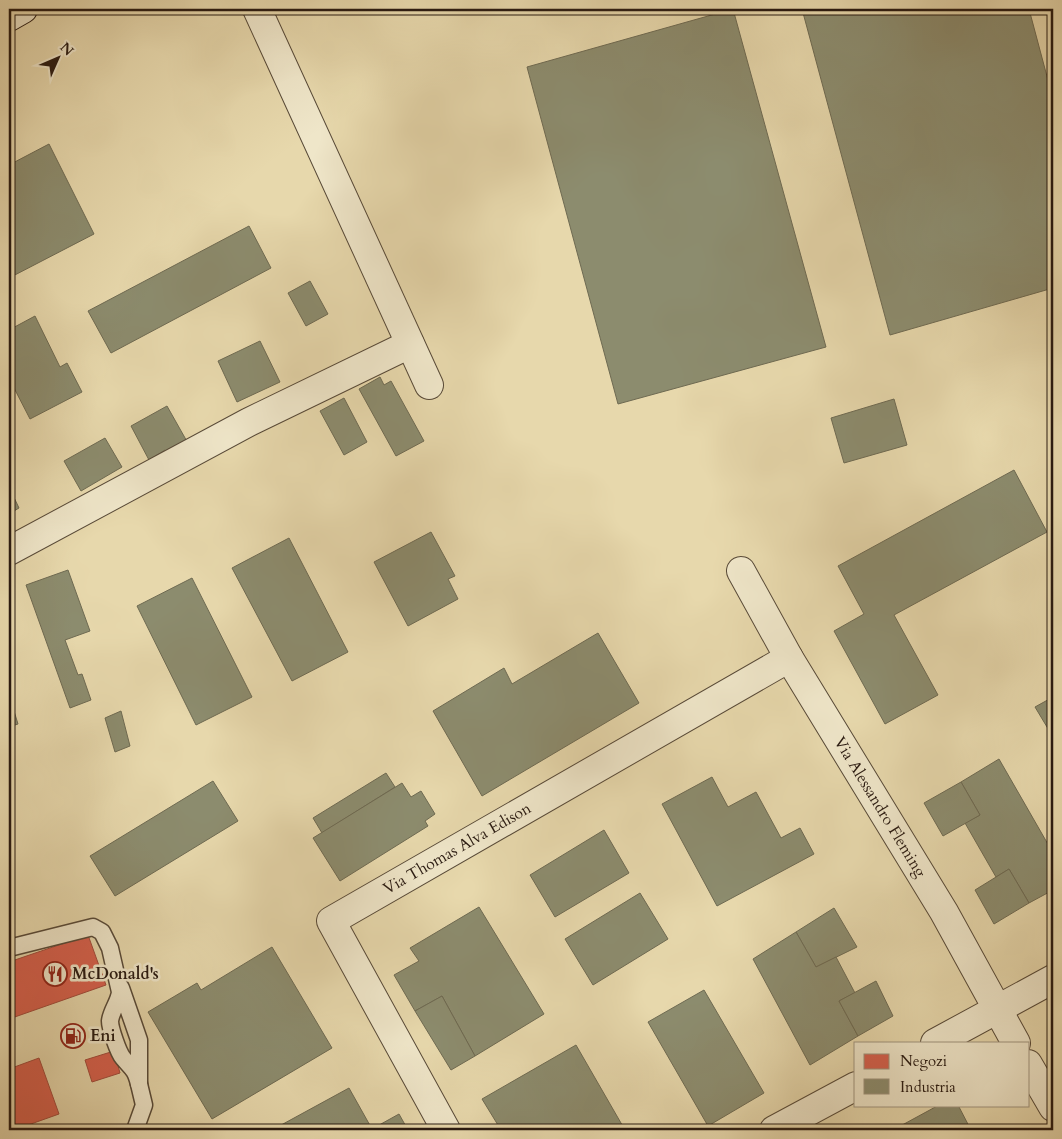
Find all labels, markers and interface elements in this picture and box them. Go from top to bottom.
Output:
north arrow [32,32,82,82]
text: N [56,38,78,60]
street label: Via Alessandro Fleming [829,733,931,881]
street label: Via Thomas Alva Edison [379,797,535,900]
restaurant icon: McDonald's [42,961,68,987]
place label: McDonald's [72,963,159,985]
fuel station icon: Eni [60,1023,86,1049]
place label: Eni [90,1025,116,1047]
legend [854,1042,1030,1106]
text: Negozi [900,1051,947,1071]
text: Industria [900,1077,956,1097]

